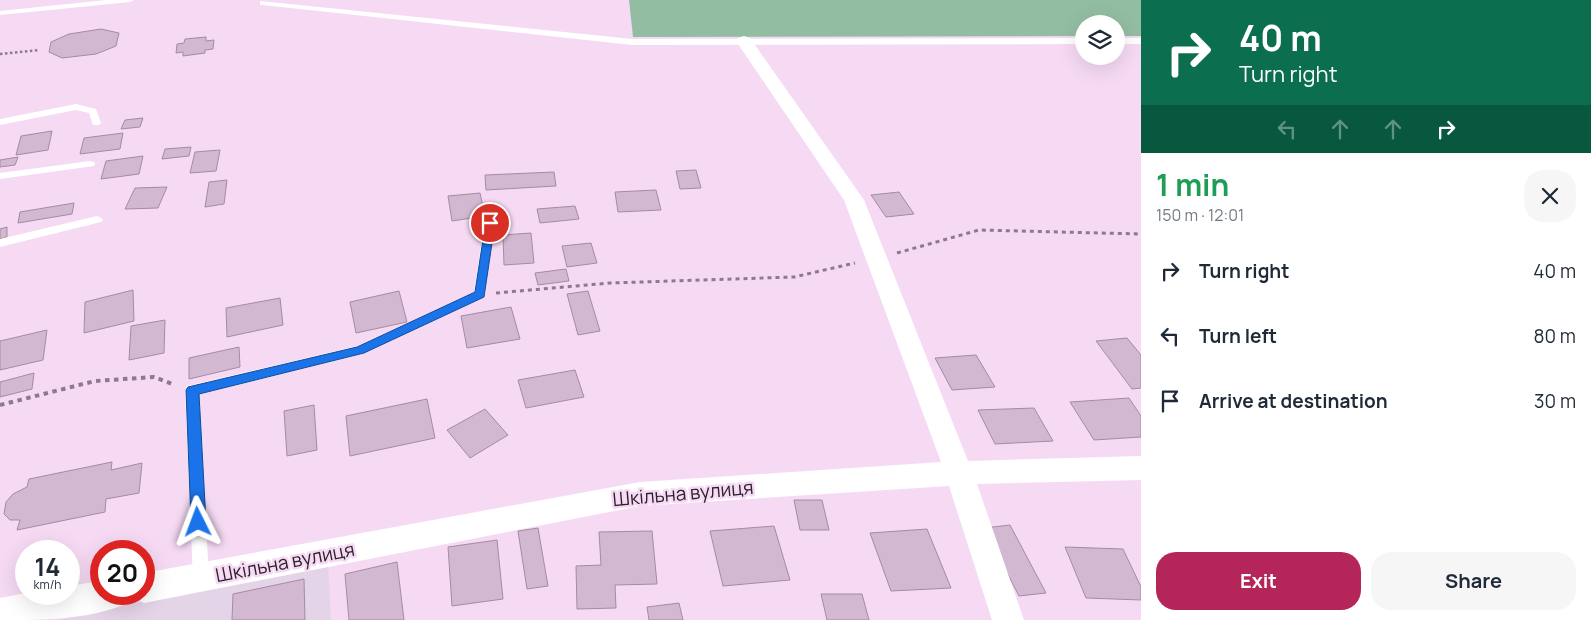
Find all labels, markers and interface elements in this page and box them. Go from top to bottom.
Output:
text: 40 m [1239,14,1322,62]
map controls [1075,15,1125,65]
button: layers [1075,15,1125,65]
icon: right [1156,20,1221,85]
text: Turn right [1239,59,1337,89]
icon: left [1273,115,1301,143]
icon: ahead [1326,115,1354,143]
icon: ahead [1379,115,1407,143]
icon: right [1432,115,1460,143]
text: 1 min [1156,164,1229,205]
button: close [1524,170,1576,222]
pin [469,202,511,244]
text: 150 m · 12:01 [1156,204,1244,226]
icon: arrive [476,209,504,237]
icon: right [1156,257,1184,285]
text: Turn right [1199,258,1289,284]
text: 40 m [1533,258,1576,284]
icon: left [1156,322,1184,350]
text: Turn left [1199,323,1277,349]
text: 80 m [1533,323,1576,349]
icon: arrive [1156,387,1184,415]
text: Arrive at destination [1199,388,1388,414]
text: 30 m [1534,388,1576,414]
street label: Шкільна вулиця [612,474,754,512]
position arrow [171,495,223,547]
street label: Шкільна вулиця [213,536,357,588]
speed limit sign: 20 [90,540,155,605]
text: 14 [34,549,61,584]
button: Exit [1156,552,1361,610]
button: Share [1371,552,1576,610]
text: km/h [34,576,61,593]

